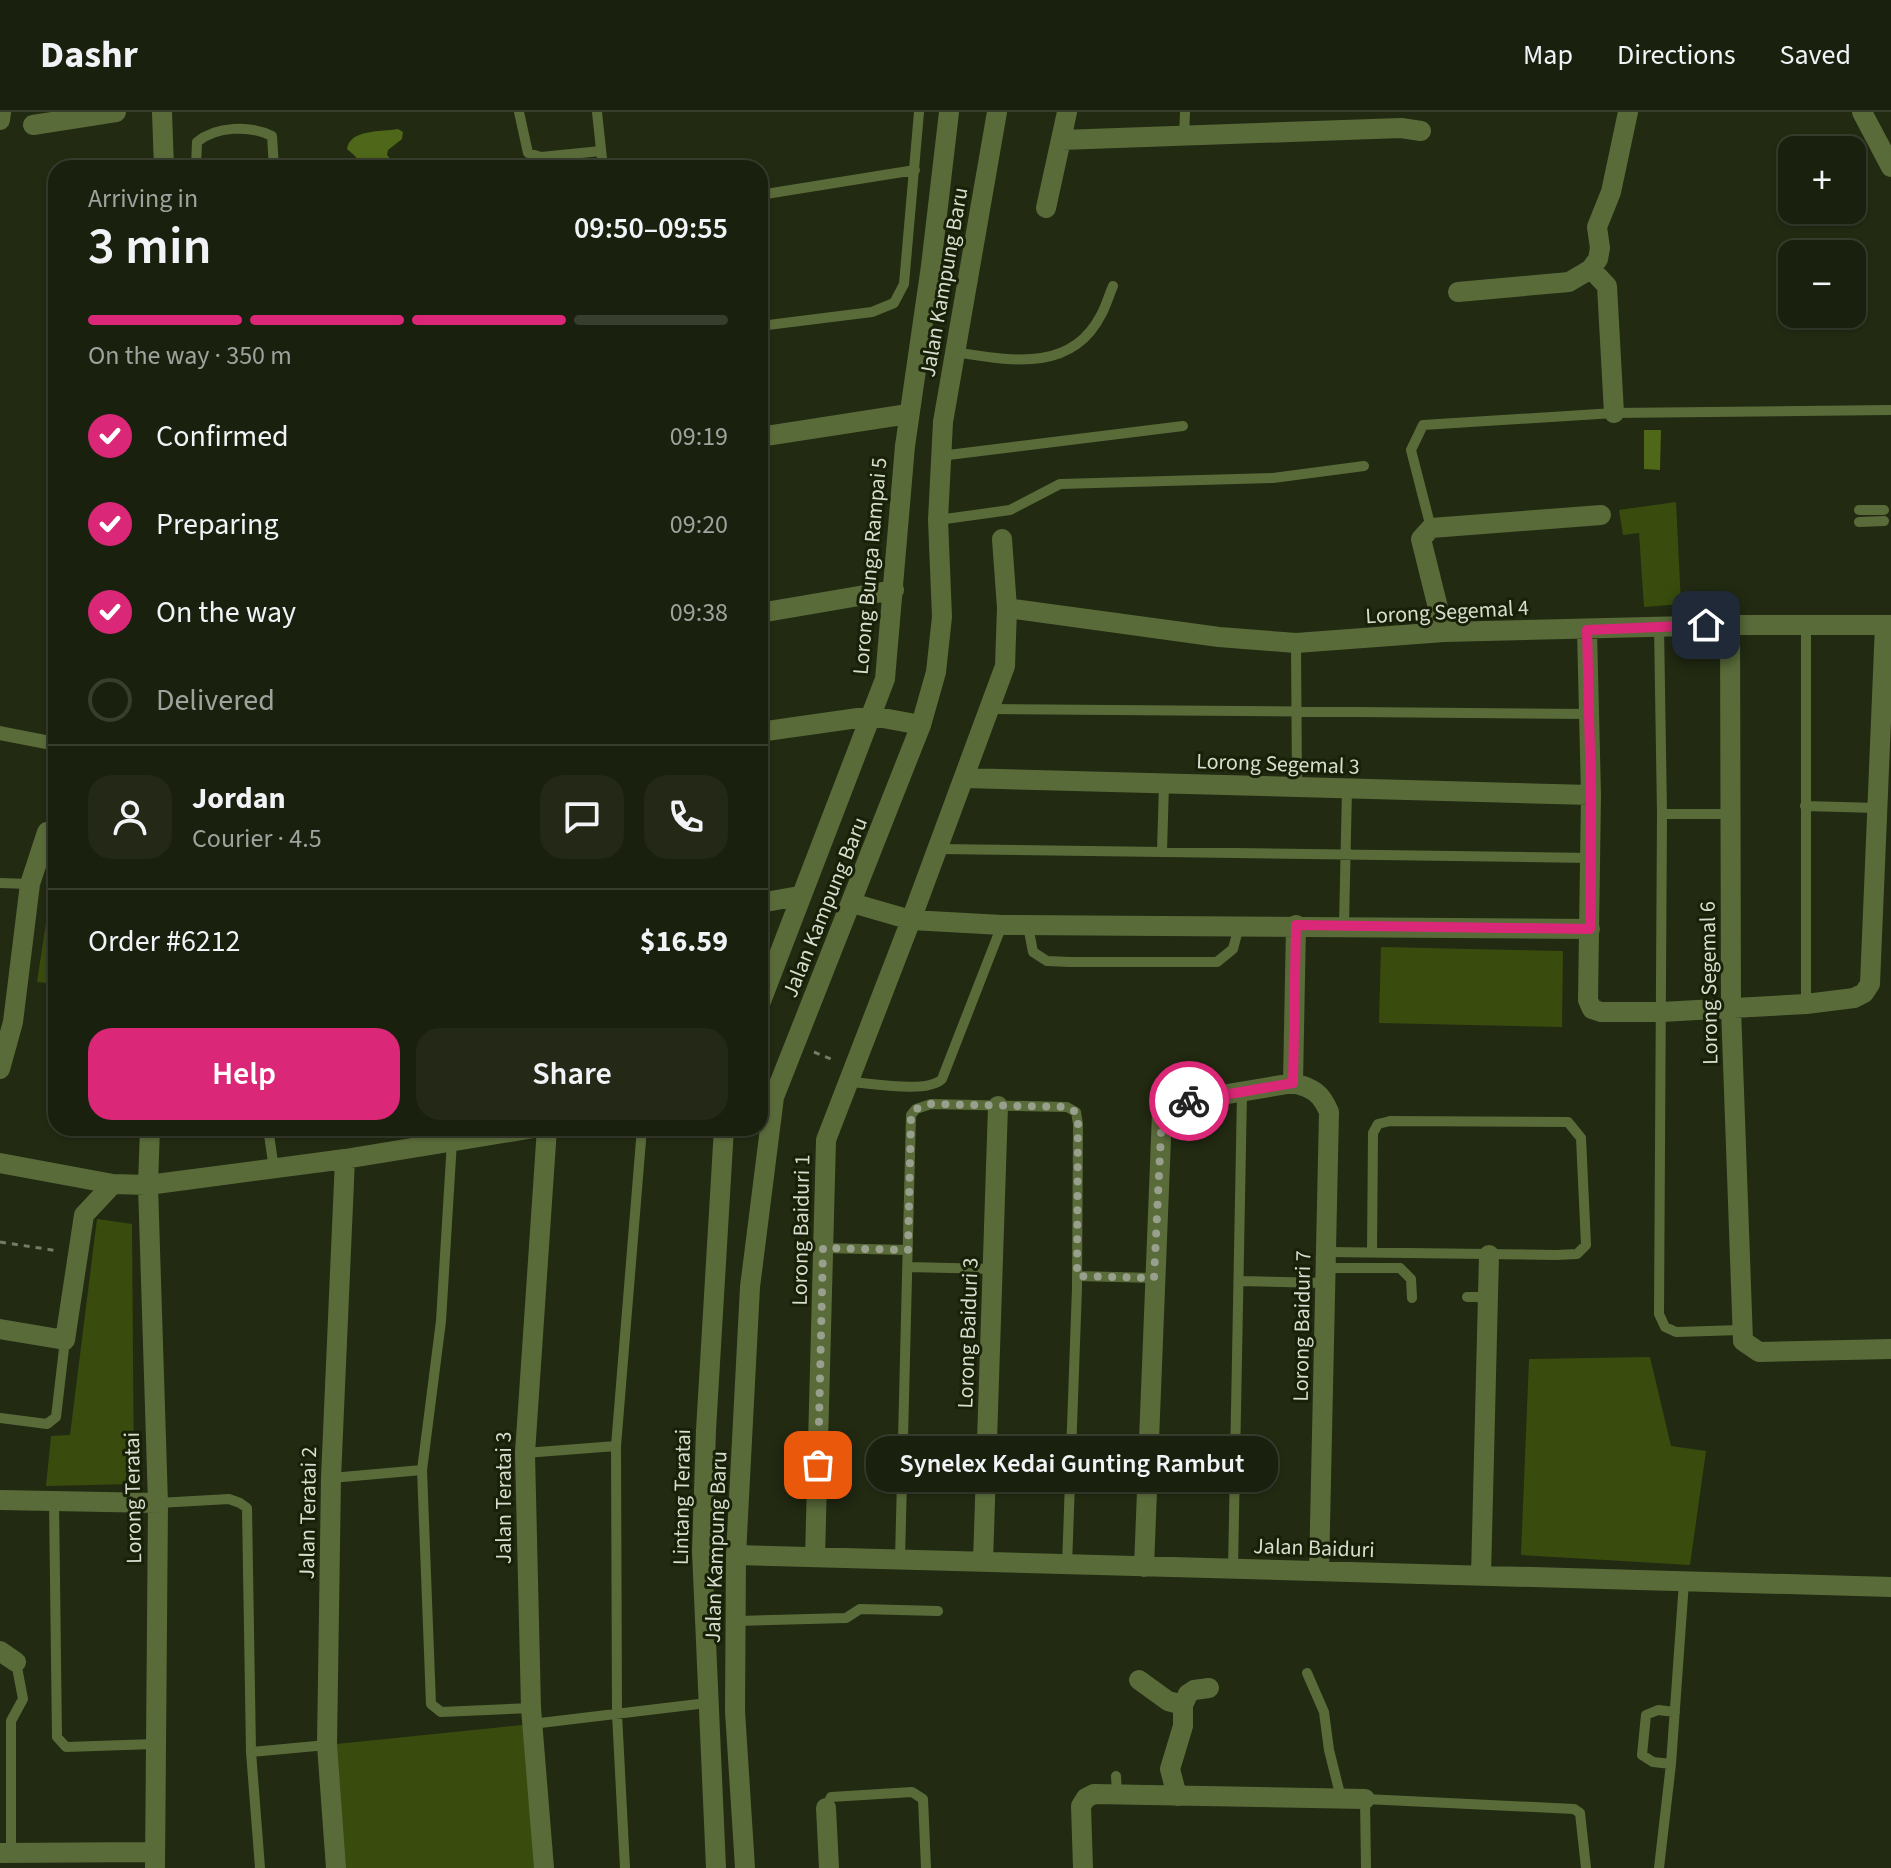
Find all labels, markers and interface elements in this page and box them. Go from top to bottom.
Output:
text: Dashr [40,28,138,82]
text: Map [1523,35,1573,75]
text: Directions [1617,35,1736,75]
text: Saved [1780,35,1851,75]
map controls [1778,136,1866,328]
button: + [1778,136,1866,224]
text: Arriving in [88,180,198,217]
street label: Jalan Kampung Baru [912,185,976,380]
text: 09:50–09:55 [574,207,728,250]
text: 3 min [88,210,212,284]
button: − [1778,240,1866,328]
text: On the way · 350 m [88,337,292,374]
icon: check [88,414,132,458]
text: Confirmed [156,415,289,458]
text: 09:19 [670,418,728,455]
street label: Lorong Bunga Rampai 5 [845,456,895,676]
icon: check [88,502,132,546]
text: Preparing [156,503,279,546]
text: 09:20 [670,506,728,543]
icon: check [88,590,132,634]
text: On the way [156,591,296,634]
pin [1672,591,1740,659]
street label: Lorong Segemal 4 [1365,592,1530,632]
text: 09:38 [670,594,728,631]
icon: home [1684,603,1728,647]
text: Delivered [156,679,275,722]
street label: Lorong Segemal 3 [1196,745,1360,783]
button: person [88,775,172,859]
button: chat [540,775,624,859]
button: phone [644,775,728,859]
text: Jordan [192,777,286,820]
street label: Jalan Kampung Baru [774,812,876,1002]
text: Courier · 4.5 [192,820,322,857]
street label: Lorong Segemal 6 [1692,901,1726,1065]
text: Order #6212 [88,920,241,963]
text: $16.59 [640,920,728,963]
button: Help [88,1028,400,1120]
button: Share [416,1028,728,1120]
courier [1149,1061,1229,1141]
icon: bike [1167,1079,1211,1123]
street label: Lorong Baiduri 1 [784,1154,818,1306]
street label: Lorong Baiduri 7 [1285,1250,1319,1402]
street label: Lorong Baiduri 3 [949,1257,987,1409]
street label: Lintang Teratai [665,1429,699,1565]
pin [784,1431,852,1499]
street label: Lorong Teratai [116,1432,150,1564]
street label: Jalan Teratai 3 [488,1432,520,1564]
callout: Synelex Kedai Gunting Rambut [866,1437,1278,1493]
icon: bag [796,1443,840,1487]
text: Synelex Kedai Gunting Rambut [900,1445,1244,1482]
street label: Jalan Teratai 2 [291,1446,325,1580]
street label: Jalan Kampung Baru [697,1450,735,1644]
street label: Jalan Baiduri [1253,1530,1375,1566]

